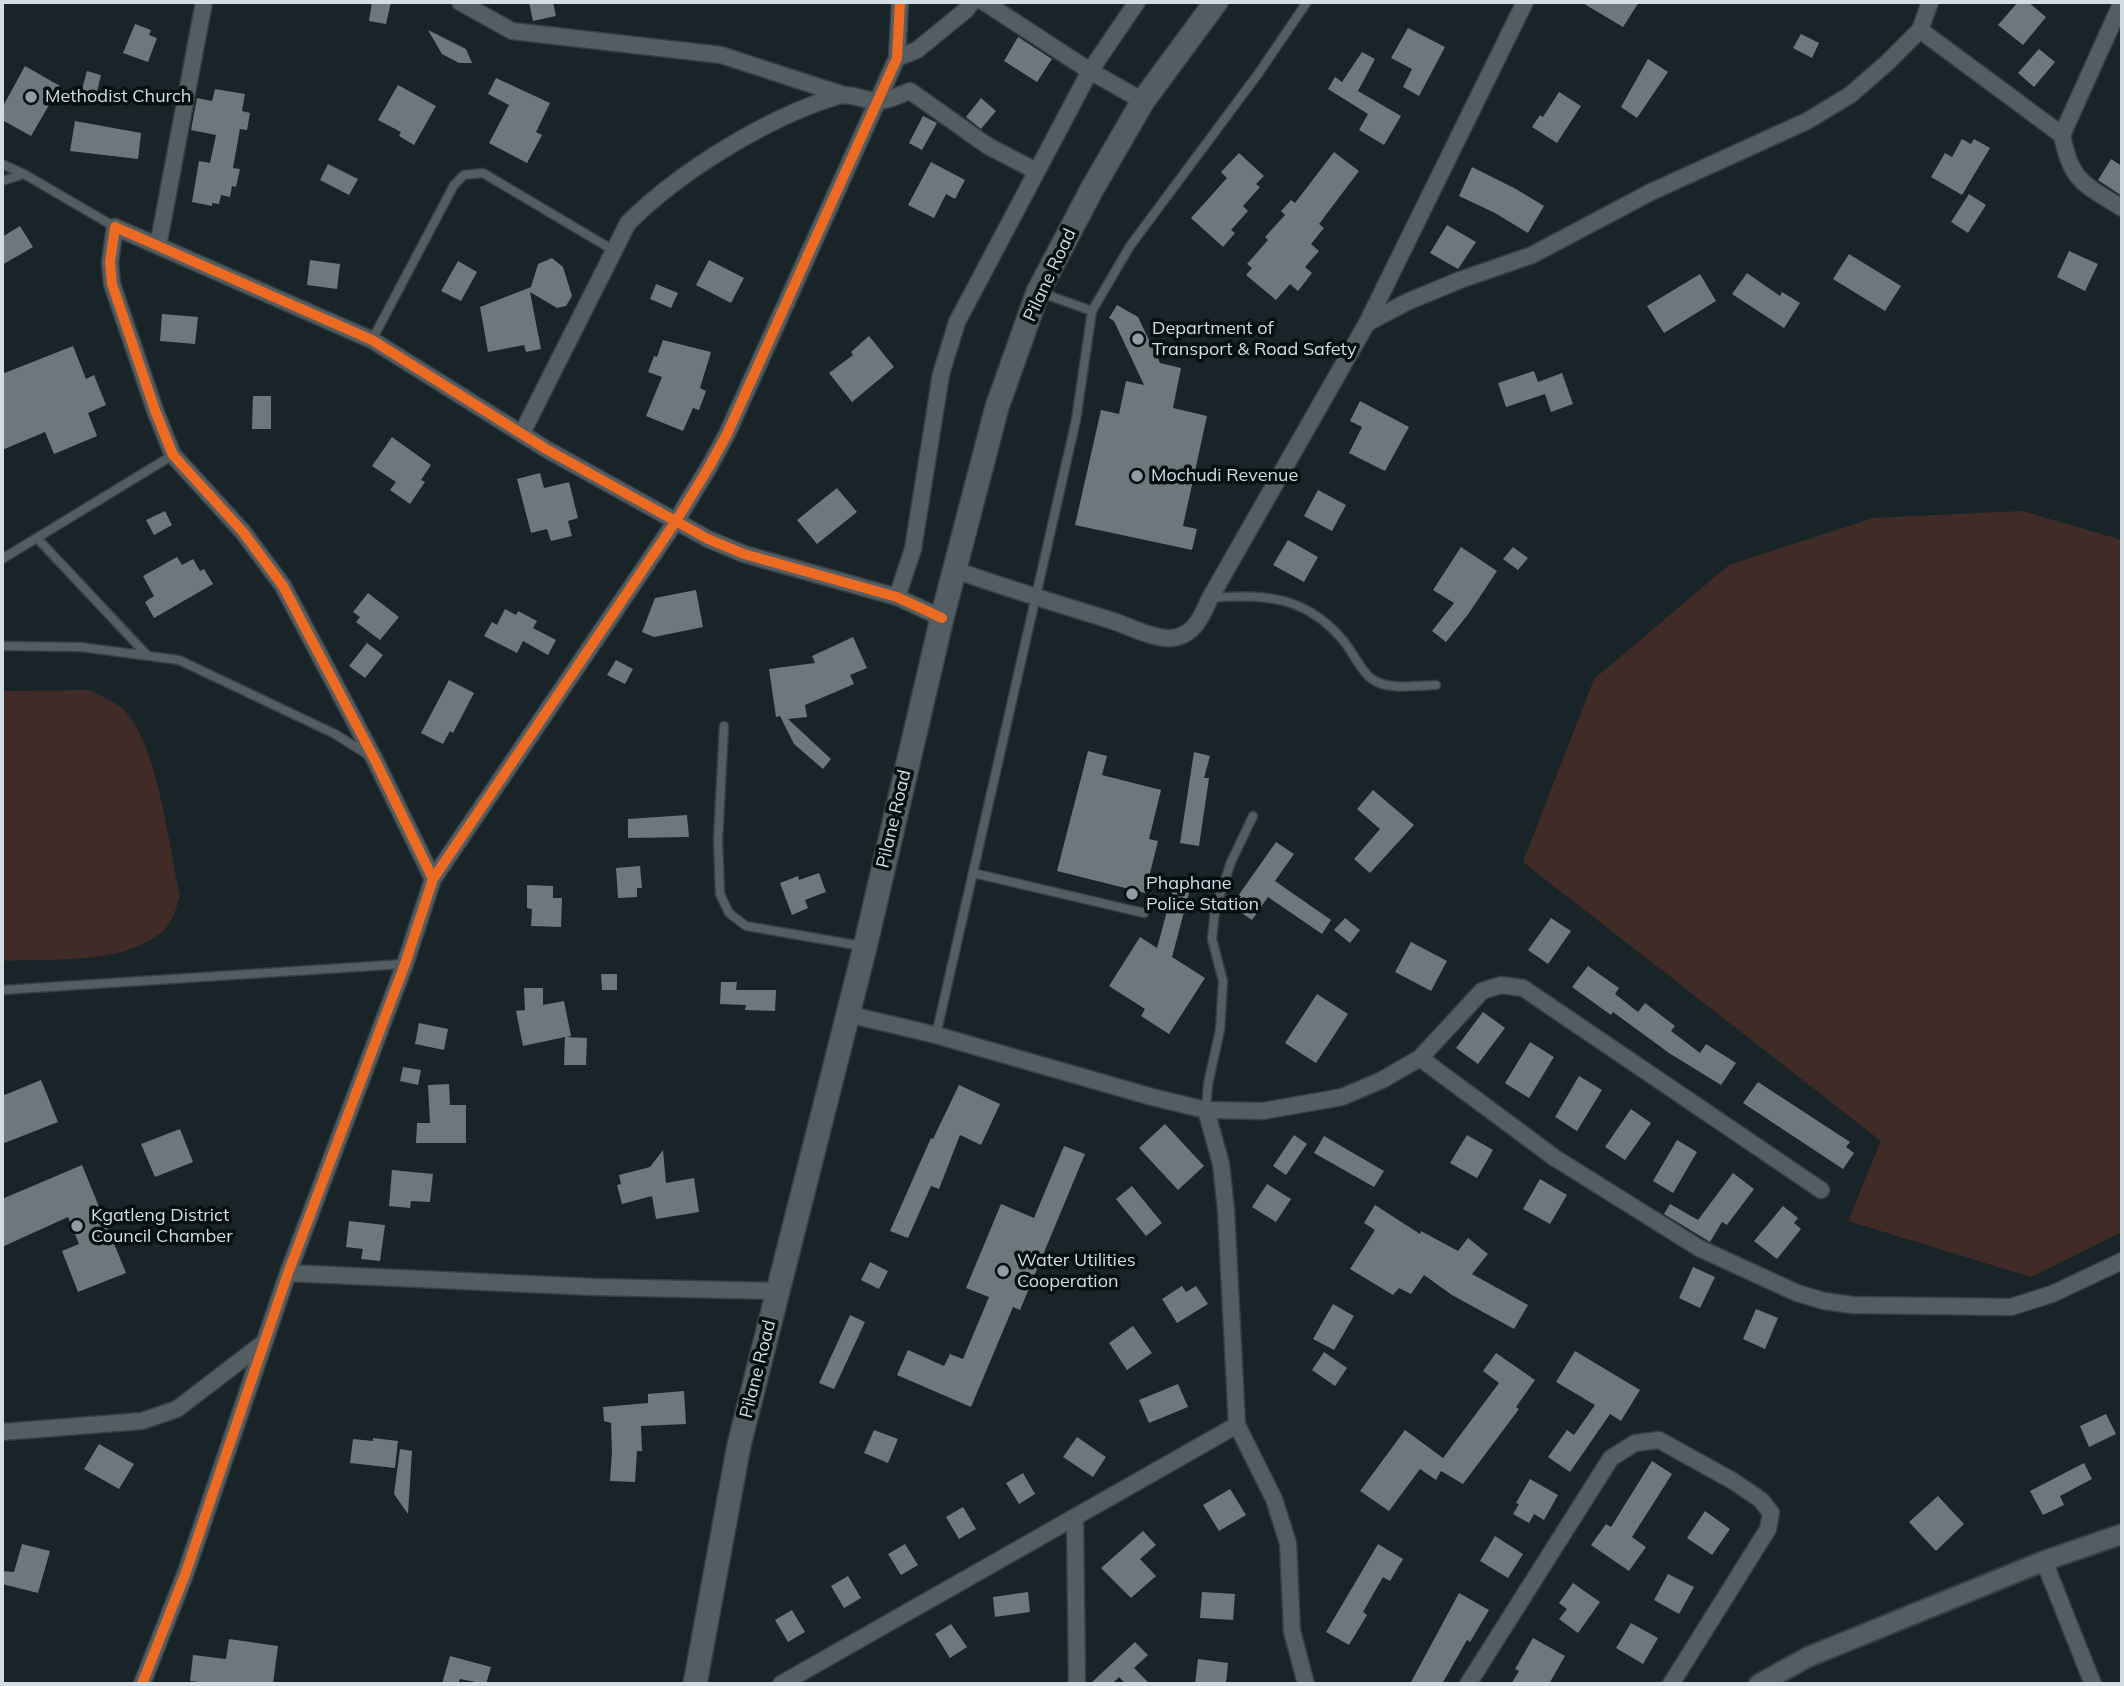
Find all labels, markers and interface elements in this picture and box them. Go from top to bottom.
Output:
place label: Methodist Church [45,86,191,108]
marker: Methodist Church [23,89,39,105]
street label: Pilane Road [1019,225,1081,325]
place label: Department of Transport & Road Safety [1152,318,1357,360]
marker: Department of Transport & Road Safety [1130,331,1146,347]
place label: Mochudi Revenue [1151,465,1298,487]
marker: Mochudi Revenue [1129,468,1145,484]
street label: Pilane Road [872,768,916,870]
place label: Phaphane Police Station [1146,873,1259,916]
marker: Phaphane Police Station [1124,886,1140,902]
place label: Kgatleng District Council Chamber [91,1205,233,1248]
marker: Kgatleng District Council Chamber [69,1218,85,1234]
place label: Water Utilities Cooperation [1017,1250,1136,1292]
marker: Water Utilities Cooperation [995,1263,1011,1279]
street label: Pilane Road [735,1318,781,1420]

